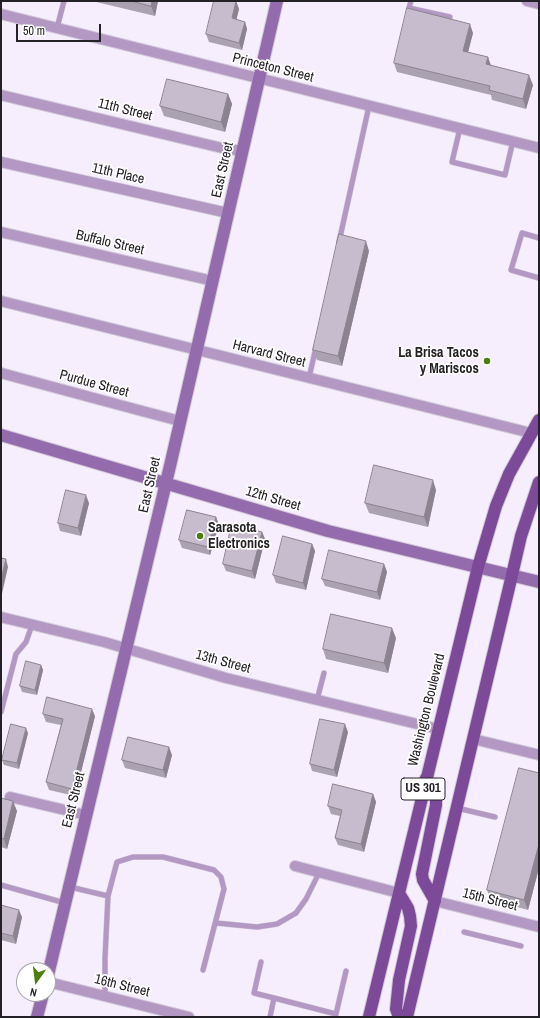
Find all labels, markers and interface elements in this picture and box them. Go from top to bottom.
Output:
scale bar [18,16,103,42]
text: 50 m [23,23,45,39]
street label: Princeton Street [231,50,315,86]
street label: 11th Street [96,95,154,125]
street label: East Street [208,140,238,200]
street label: 11th Place [90,160,146,188]
street label: Buffalo Street [74,227,146,259]
street label: Harvard Street [231,337,307,371]
place label: La Brisa Tacos y Mariscos [398,345,479,378]
marker: La Brisa Tacos y Mariscos [482,356,492,366]
street label: Purdue Street [58,367,130,401]
street label: East Street [135,455,165,515]
street label: 12th Street [244,483,302,515]
place label: Sarasota Electronics [208,520,270,552]
marker: Sarasota Electronics [195,531,205,541]
street label: 13th Street [194,647,252,677]
street label: Washington Boulevard [405,652,449,768]
street label: East Street [59,770,89,830]
road number: US 301 [401,778,445,800]
street label: 15th Street [461,885,519,915]
north arrow [16,962,56,1002]
street label: 16th Street [93,971,151,1001]
text: N [28,985,38,1000]

